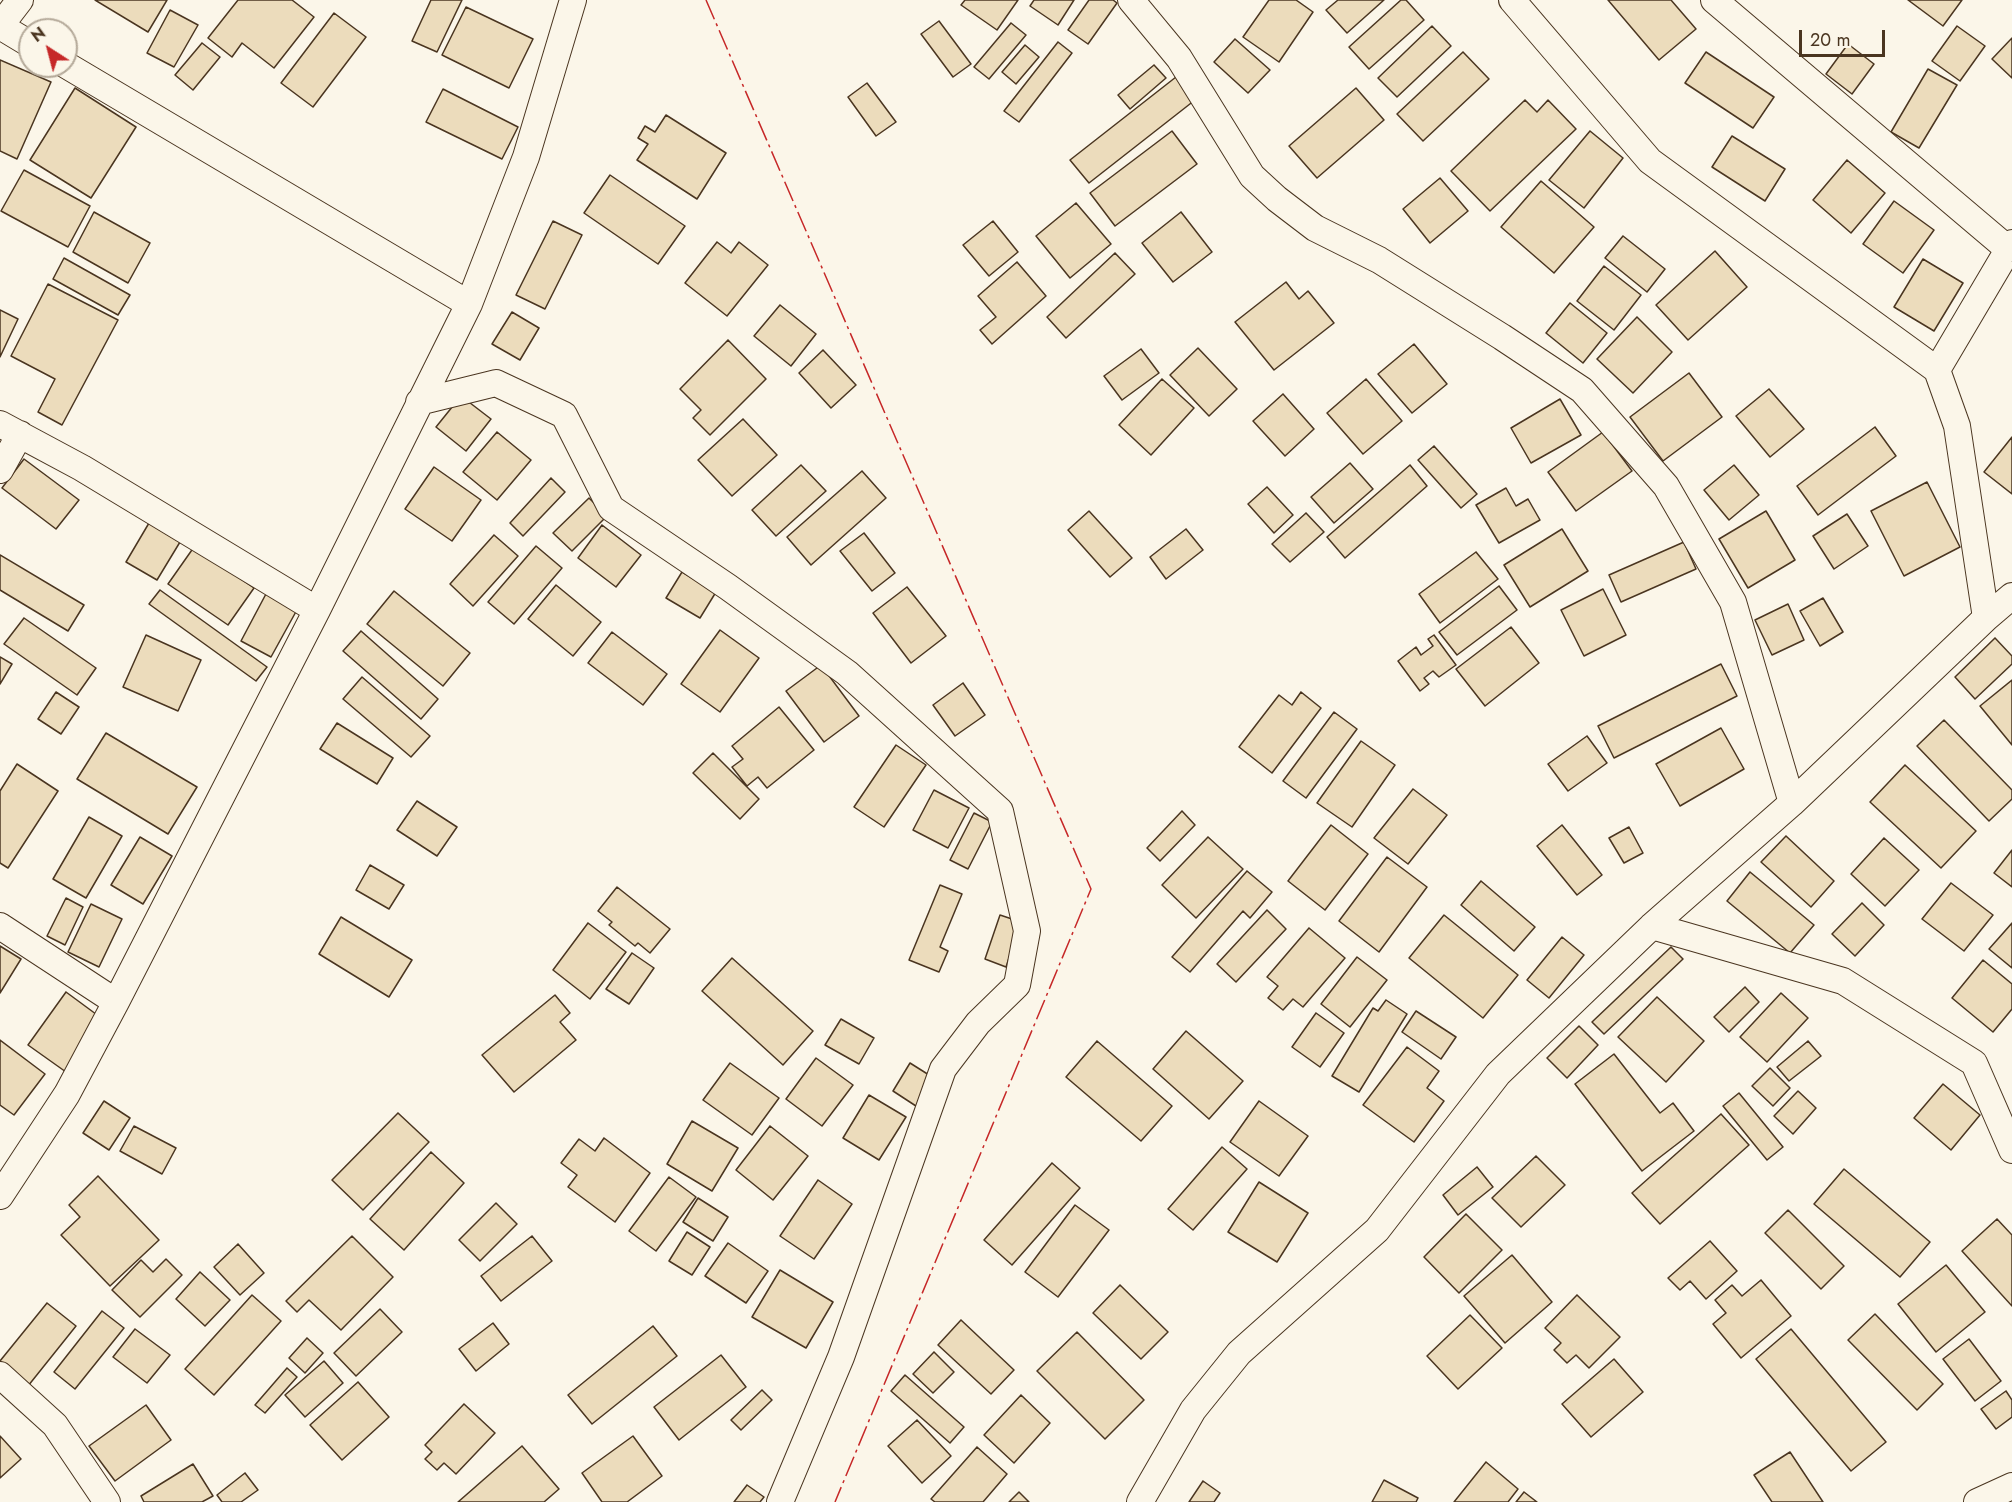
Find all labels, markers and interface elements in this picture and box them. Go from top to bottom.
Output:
north arrow [18,18,78,78]
scale bar [1802,18,1888,56]
text: N [26,22,50,48]
text: 20 m [1810,27,1850,53]

